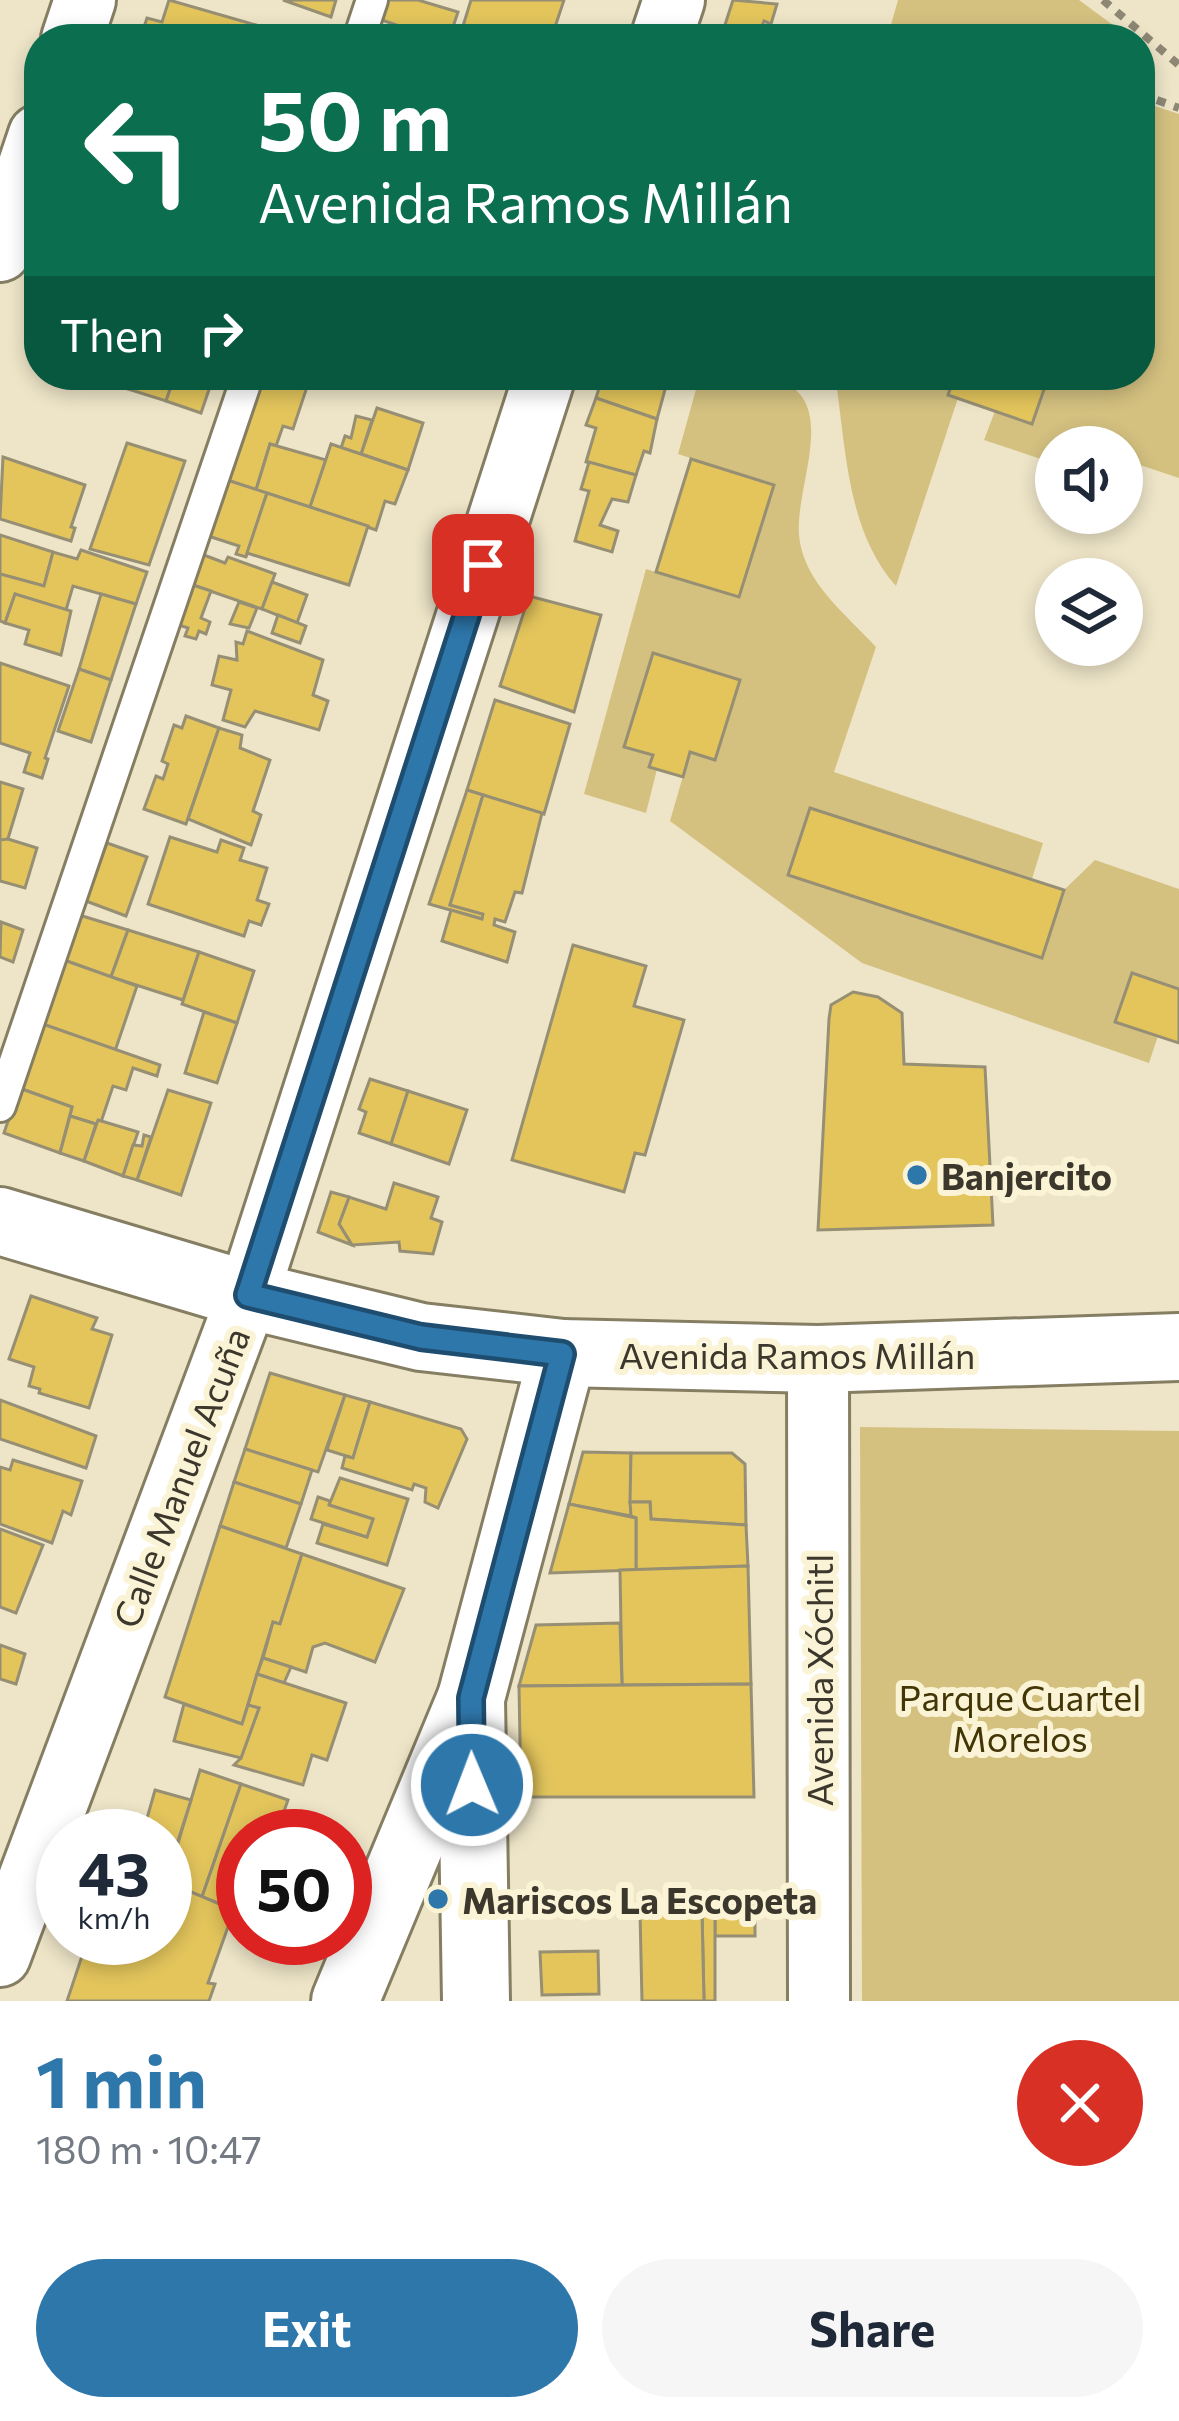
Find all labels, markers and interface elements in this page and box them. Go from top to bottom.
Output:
text: 50 m [258,66,452,168]
icon: left [60,72,216,228]
text: Avenida Ramos Millán [258,168,793,234]
icon: right [188,300,254,366]
text: Then [60,306,164,361]
map controls [1035,426,1143,666]
button: sound [1035,426,1143,534]
pin [432,514,534,616]
icon: arrive [450,532,516,598]
button: layers [1035,558,1143,666]
place label: Banjercito [941,1153,1112,1197]
marker: Banjercito [904,1162,930,1188]
street label: Calle Manuel Acuña [103,1321,257,1633]
street label: Avenida Ramos Millán [619,1332,975,1376]
street label: Avenida Xóchitl [796,1554,840,1806]
park label: Parque Cuartel Morelos [899,1674,1141,1759]
position arrow [409,1722,535,1848]
speed limit sign: 50 [216,1809,372,1965]
text: 43 [78,1835,150,1908]
place label: Mariscos La Escopeta [462,1877,817,1921]
marker: Mariscos La Escopeta [425,1886,451,1912]
text: km/h [78,1898,150,1935]
text: 1 min [36,2035,207,2123]
button: close [1017,2040,1143,2166]
text: 180 m · 10:47 [36,2124,262,2172]
button: Exit [36,2259,578,2397]
button: Share [602,2259,1143,2397]

